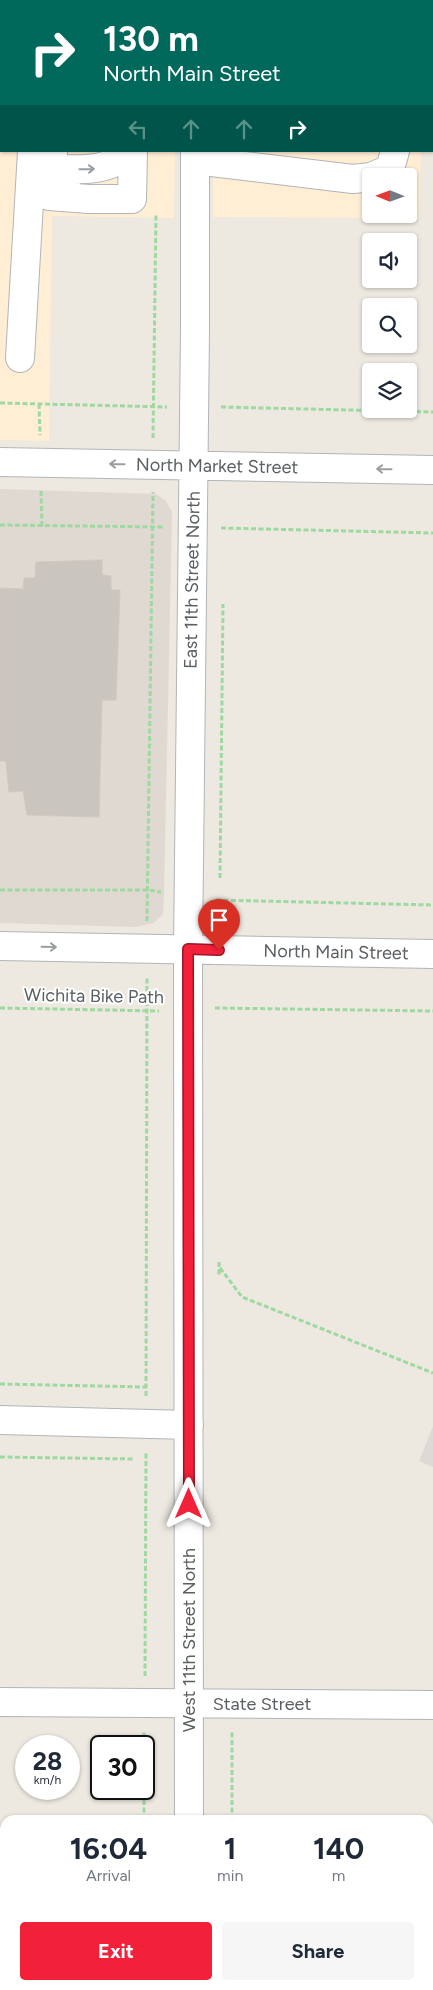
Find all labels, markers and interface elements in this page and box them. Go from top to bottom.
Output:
text: 130 m [103,18,199,60]
icon: right [20,20,85,85]
text: North Main Street [103,60,281,87]
icon: left [124,115,152,143]
icon: ahead [177,115,205,143]
icon: ahead [230,115,258,143]
icon: right [283,115,311,143]
one-way arrow [78,164,95,174]
north arrow [362,168,418,222]
map controls [362,168,417,418]
button: sound [362,233,417,288]
button: search [362,298,417,353]
button: layers [362,363,417,418]
street label: North Market Street [136,454,298,478]
one-way arrow [109,459,126,469]
one-way arrow [377,464,393,474]
street label: East 11th Street North [179,491,205,669]
pin [198,899,240,950]
icon: arrive [205,906,233,934]
street label: North Main Street [263,940,409,964]
one-way arrow [40,942,56,951]
street label: Wichita Bike Path [24,984,164,1008]
position arrow [162,1477,214,1529]
street label: West 11th Street North [178,1548,200,1732]
street label: State Street [213,1693,311,1715]
speed limit sign: 30 [90,1735,155,1800]
text: 28 [33,1746,62,1776]
text: km/h [34,1773,61,1787]
text: 16:04 [70,1830,147,1867]
text: 1 [224,1830,237,1867]
text: 140 [313,1830,364,1867]
text: Arrival [86,1866,131,1885]
text: min [217,1866,243,1885]
text: m [332,1866,345,1885]
button: Exit [20,1922,212,1980]
button: Share [222,1922,414,1980]

